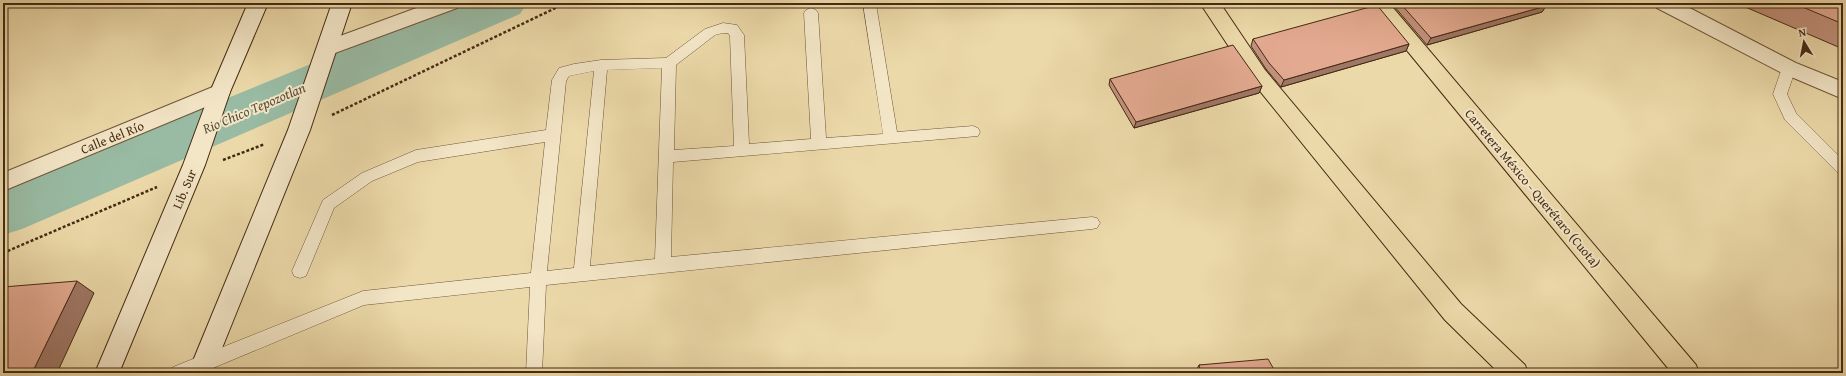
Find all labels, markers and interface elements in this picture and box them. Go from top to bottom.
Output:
north arrow [1784,22,1824,62]
text: N [1797,24,1808,41]
water label: Rio Chico Tepozotlan [199,77,308,139]
street label: Carretera México - Querétaro (Cuota) [1460,105,1605,272]
street label: Calle del Río [78,116,147,159]
street label: Lib. Sur [168,166,202,212]

